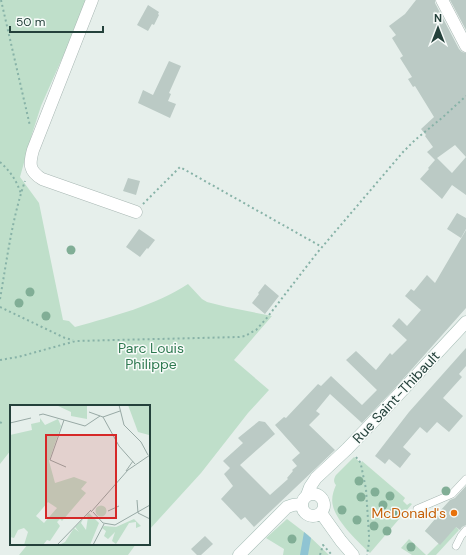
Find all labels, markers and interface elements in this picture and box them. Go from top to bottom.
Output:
scale bar [10,8,103,34]
north arrow [418,8,458,48]
text: N [434,11,442,25]
text: 50 m [16,14,45,30]
park label: Parc Louis Philippe [118,339,184,373]
street label: Rue Saint-Thibault [349,347,443,447]
inset map [10,405,150,545]
place label: McDonald's [371,504,446,522]
marker: McDonald's [449,508,459,518]

